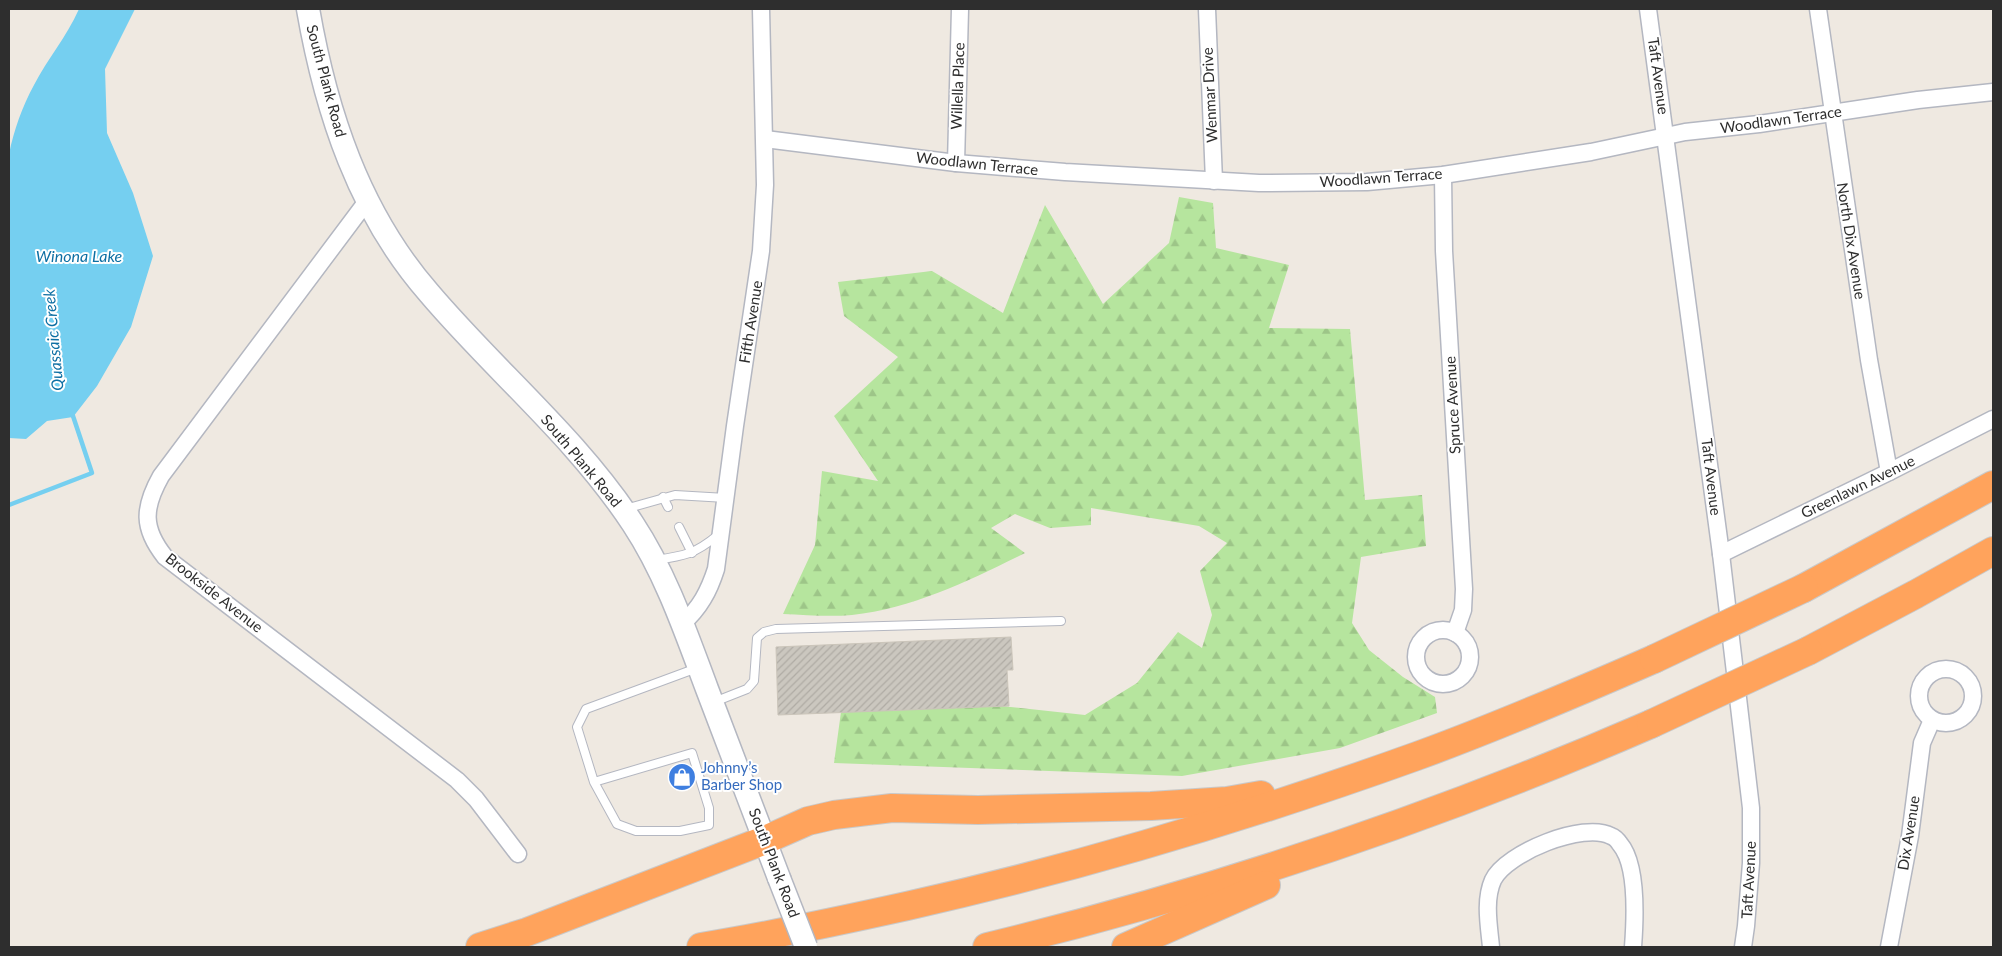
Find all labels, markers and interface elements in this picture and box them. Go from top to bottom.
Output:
street label: South Plank Road [303,23,351,139]
street label: Taft Avenue [1645,36,1673,116]
street label: Willella Place [946,42,968,130]
street label: Wenmar Drive [1198,47,1220,143]
street label: Woodlawn Terrace [1719,102,1843,136]
street label: Woodlawn Terrace [915,148,1039,178]
street label: Woodlawn Terrace [1319,164,1443,190]
street label: North Dix Avenue [1834,181,1870,301]
water label: Winona Lake [36,246,123,265]
street label: Fifth Avenue [735,279,765,365]
water label: Quassaic Creek [39,288,66,392]
street label: Spruce Avenue [1440,356,1464,455]
street label: South Plank Road [538,410,626,510]
street label: Taft Avenue [1698,437,1726,517]
street label: Greenlawn Avenue [1798,451,1917,521]
street label: Brookside Avenue [162,549,267,636]
place label: Johnny’s Barber Shop [701,758,782,793]
shop icon: Johnny’s Barber Shop [667,762,697,792]
street label: Dix Avenue [1893,794,1923,871]
street label: South Plank Road [746,805,804,920]
street label: Taft Avenue [1737,841,1759,919]

